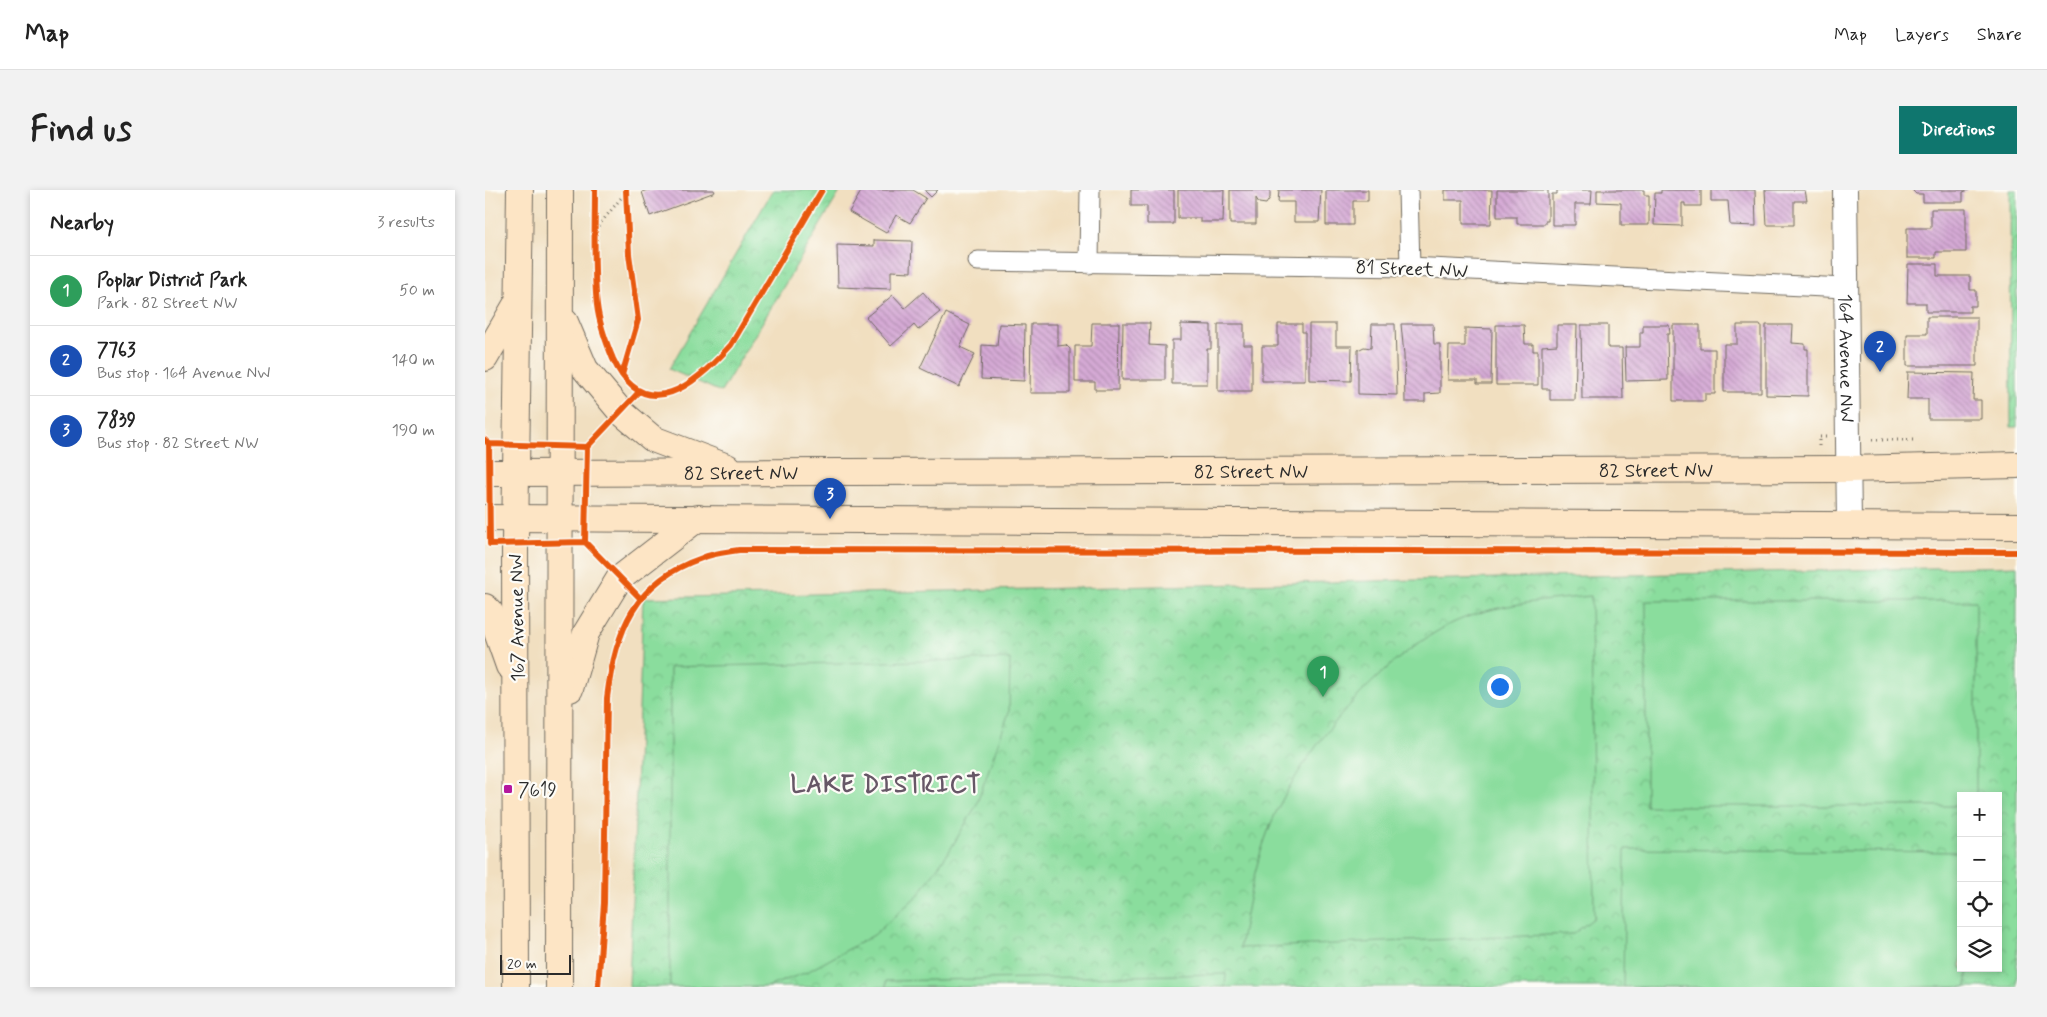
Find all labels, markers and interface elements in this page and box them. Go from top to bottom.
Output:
text: Map [25,19,69,50]
text: Map [1834,23,1867,47]
text: Layers [1895,23,1949,47]
text: Share [1977,23,2022,47]
button: Directions [1899,106,2017,154]
text: Find us [30,107,132,153]
text: Nearby [50,209,114,237]
text: 3 results [377,212,435,233]
street label: 81 Street NW [1355,255,1469,284]
text: Poplar District Park [97,268,247,293]
text: 1 [62,280,70,301]
text: 50 m [399,280,435,301]
text: Park · 82 Street NW [97,293,237,314]
street label: 164 Avenue NW [1832,294,1859,423]
pin: 2 [1864,331,1896,372]
text: 7763 [97,338,136,363]
text: 2 [62,350,70,371]
text: 140 m [391,350,435,371]
text: Bus stop · 164 Avenue NW [97,363,270,384]
text: 7839 [97,408,136,433]
text: 3 [62,420,70,441]
text: 190 m [392,420,435,441]
text: Bus stop · 82 Street NW [97,433,259,454]
street label: 82 Street NW [1599,458,1713,484]
street label: 82 Street NW [1194,460,1308,485]
street label: 82 Street NW [684,461,798,486]
pin: 3 [814,478,846,519]
street label: 167 Avenue NW [504,554,531,682]
pin: 1 [1307,656,1339,697]
your location [1487,674,1513,700]
district label: LAKE DISTRICT [790,770,982,801]
place label: 7619 [518,778,557,803]
marker: 7619 [502,783,514,795]
map controls [1957,792,2002,972]
button: + [1957,792,2002,837]
button: − [1957,837,2002,882]
button: locate [1957,882,2002,927]
button: layers [1957,927,2002,972]
scale bar [500,952,571,975]
text: 20 m [507,955,537,973]

